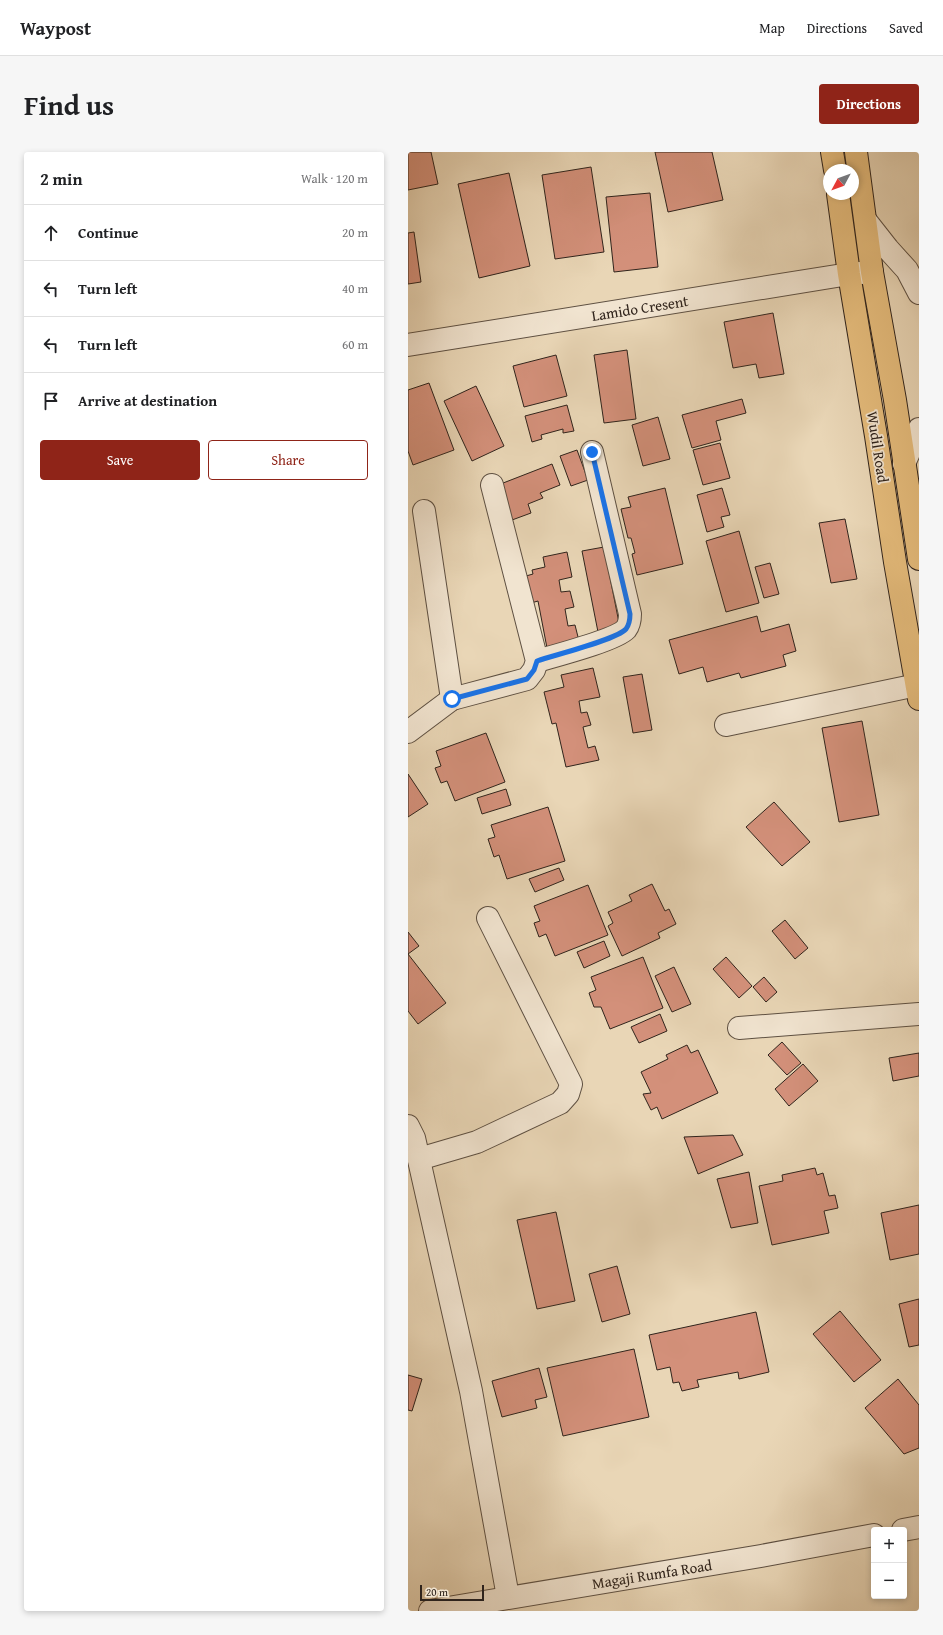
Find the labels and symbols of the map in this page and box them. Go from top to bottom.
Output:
north arrow [823,164,859,200]
street label: Lamido Cresent [590,290,691,326]
street label: Wudil Road [862,410,894,484]
route end [583,443,601,461]
route start [443,690,461,708]
street label: Magaji Rumfa Road [591,1554,713,1594]
scale bar [420,1583,484,1602]

